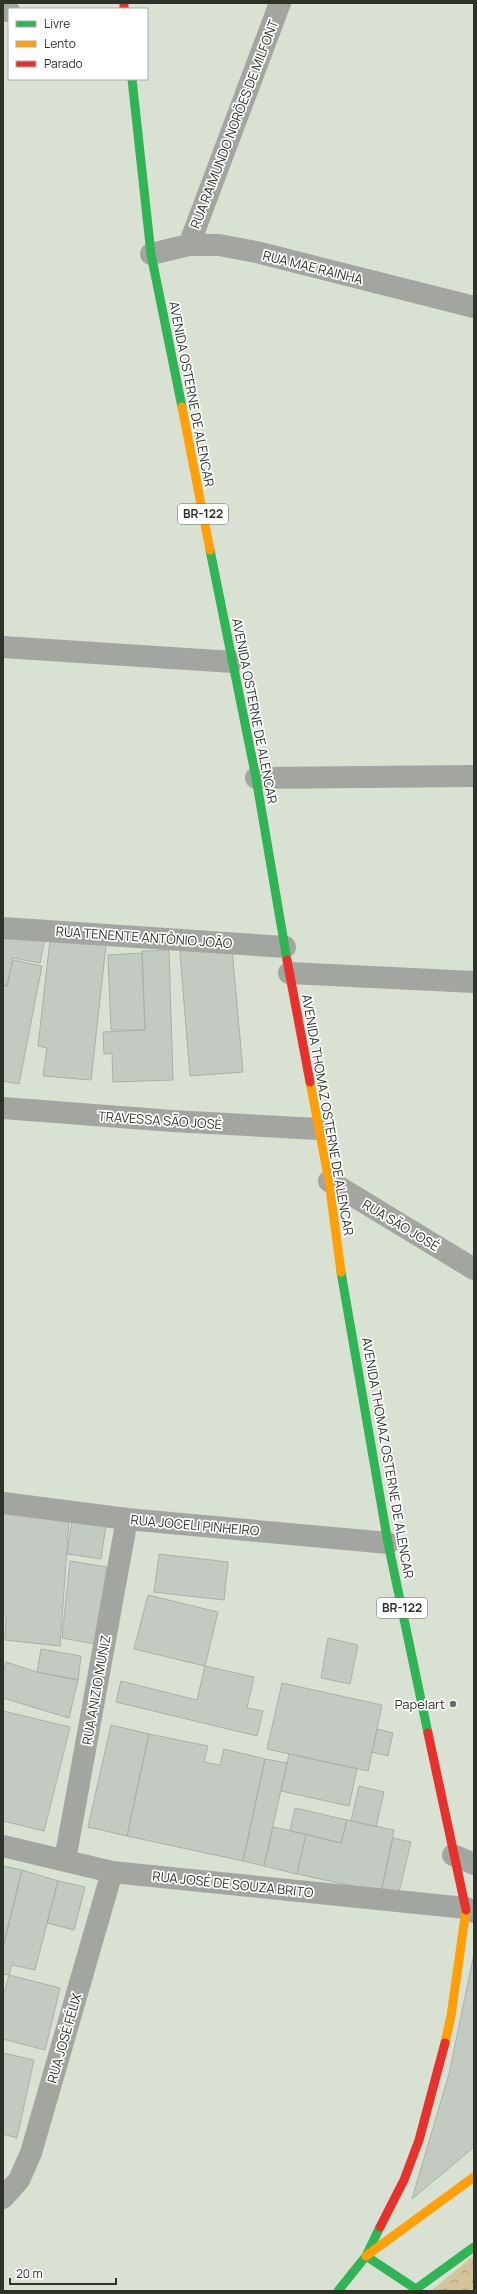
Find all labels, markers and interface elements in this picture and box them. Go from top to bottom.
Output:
legend [8,8,148,80]
text: Livre [44,15,70,32]
street label: RUA RAIMUNDO NORÕES DE MILFONT [186,17,282,231]
text: Lento [44,35,76,52]
text: Parado [44,55,83,72]
street label: RUA MAE RAINHA [261,246,365,288]
street label: AVENIDA OSTERNE DE ALENCAR [165,300,219,488]
road number: BR-122 [178,504,228,524]
street label: AVENIDA OSTERNE DE ALENCAR [228,617,282,805]
street label: RUA TENENTE ANTÔNIO JOÃO [55,922,233,952]
street label: AVENIDA THOMAZ OSTERNE DE ALENCAR [298,993,358,1237]
street label: TRAVESSA SÃO JOSÉ [97,1107,223,1133]
street label: RUA SÃO JOSÉ [359,1195,443,1255]
street label: AVENIDA THOMAZ OSTERNE DE ALENCAR [358,1336,418,1580]
street label: RUA JOCELI PINHEIRO [130,1510,261,1540]
road number: BR-122 [377,1598,427,1618]
street label: RUA ANIZIO MUNIZ [78,1634,114,1746]
place label: Papelart [395,1695,445,1713]
marker: Papelart [448,1699,458,1709]
street label: RUA JOSÉ DE SOUZA BRITO [152,1867,315,1901]
street label: RUA JOSÉ FÉLIX [43,1991,85,2085]
scale bar [10,2260,116,2286]
text: 20 m [16,2265,43,2282]

